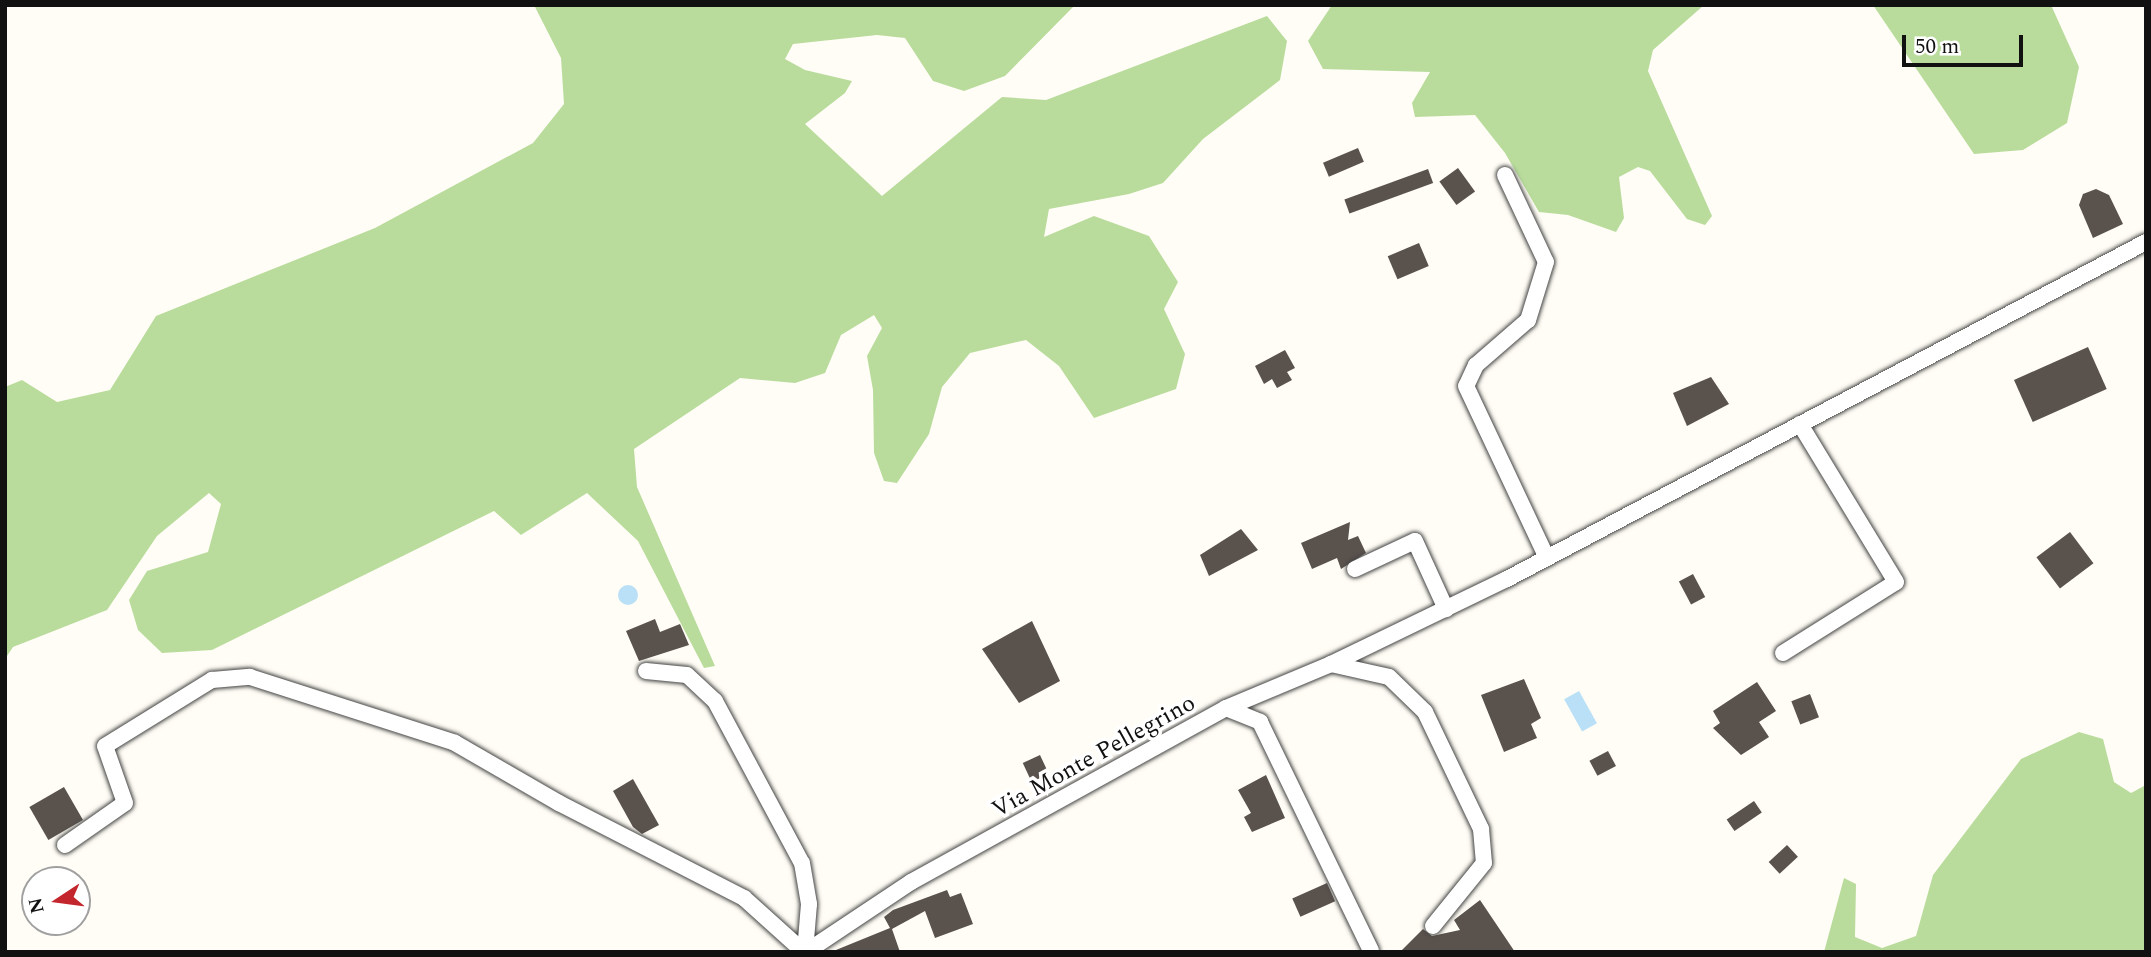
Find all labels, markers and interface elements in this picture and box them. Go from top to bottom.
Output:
scale bar [1906,21,2027,65]
text: 50 m [1915,31,1959,63]
street label: Via Monte Pellegrino [987,689,1201,825]
north arrow [21,866,91,936]
text: N [21,895,53,916]

